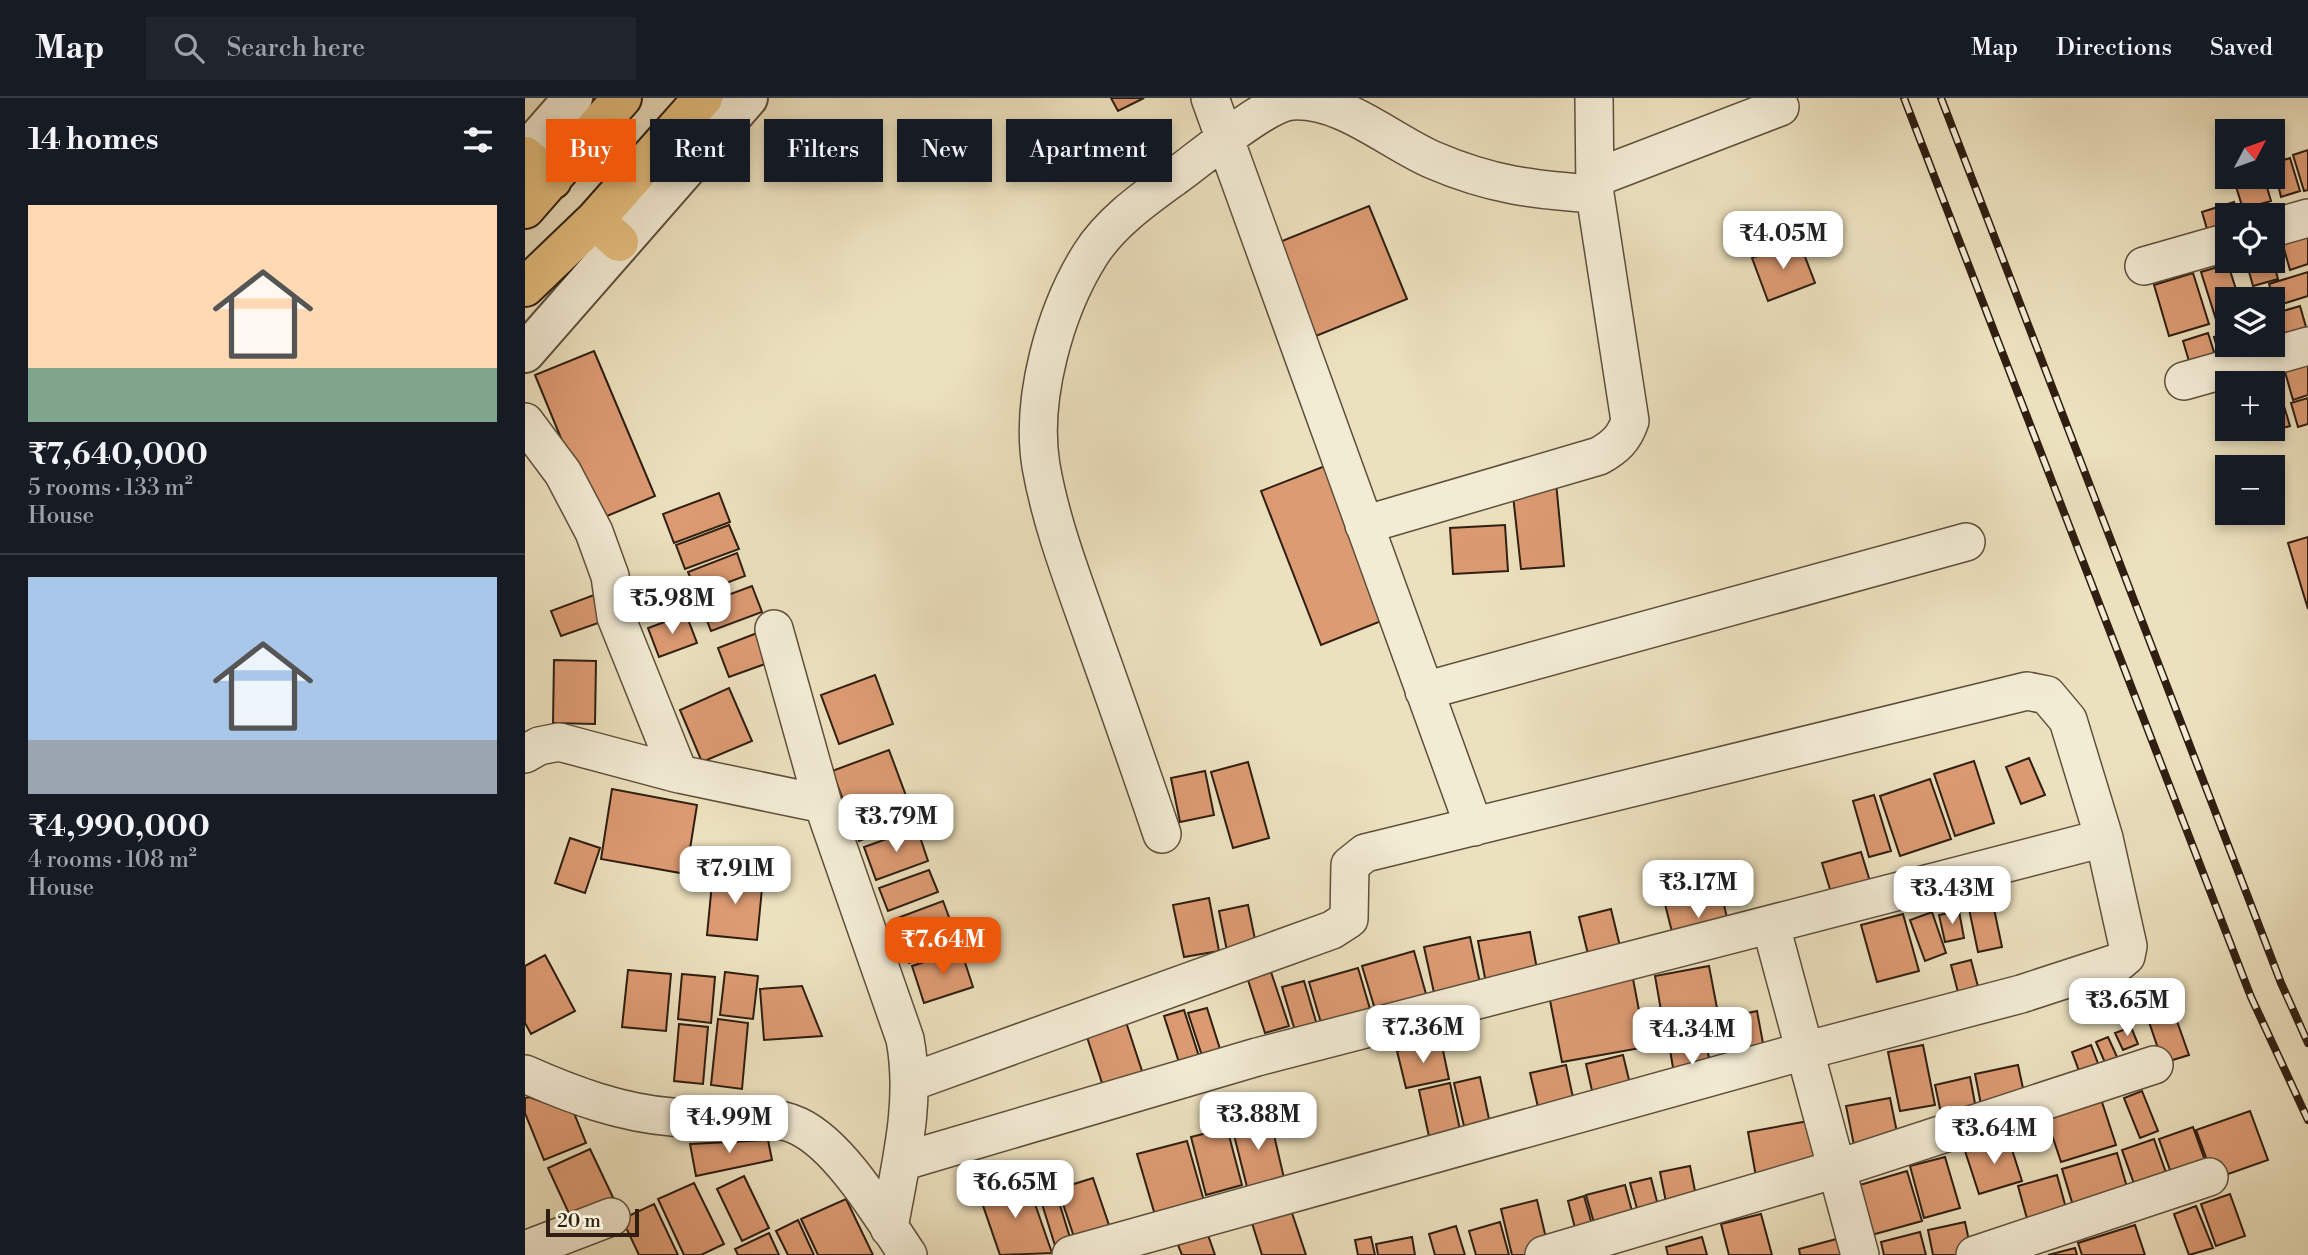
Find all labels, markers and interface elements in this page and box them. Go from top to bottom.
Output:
search box [146,17,636,80]
text: Map [35,28,104,69]
icon: search [170,29,208,67]
text: Search here [226,32,365,64]
text: Map [1971,33,2018,63]
text: Directions [2056,33,2172,63]
text: Saved [2210,33,2273,63]
chip: Buy [546,119,636,182]
chip: Rent [650,119,750,182]
chip: Filters [764,119,883,182]
chip: New [897,119,992,182]
chip: Apartment [1006,119,1172,182]
north arrow [2215,119,2285,189]
map controls [2215,119,2285,525]
text: 14 homes [28,121,159,159]
icon: filters [459,121,497,159]
button: locate [2215,203,2285,273]
pin: ₹4.05M [1726,212,1840,271]
text: ₹4.05M [1739,220,1827,248]
icon: home [200,251,326,377]
button: layers [2215,287,2285,357]
button: + [2215,371,2285,441]
text: ₹7,640,000 [28,436,208,474]
button: − [2215,455,2285,525]
text: 5 rooms · 133 m² [28,474,193,502]
text: House [28,502,94,530]
pin: ₹5.98M [615,576,729,636]
text: ₹5.98M [630,585,714,613]
icon: home [200,623,326,749]
pin: ₹3.79M [839,794,953,854]
text: ₹3.79M [854,803,938,831]
text: ₹4,990,000 [28,808,210,846]
text: 4 rooms · 108 m² [28,846,197,874]
pin: ₹7.91M [678,846,792,906]
text: ₹7.91M [696,855,774,883]
pin: ₹3.17M [1641,860,1755,920]
pin: ₹3.43M [1895,866,2009,926]
text: ₹3.17M [1659,869,1737,897]
text: House [28,874,94,902]
text: ₹3.43M [1910,875,1994,903]
pin: ₹7.64M [886,918,1000,977]
text: ₹7.64M [901,926,985,954]
pin: ₹3.65M [2070,978,2184,1038]
text: ₹3.65M [2085,987,2169,1015]
pin: ₹7.36M [1366,1006,1480,1065]
pin: ₹4.34M [1635,1007,1749,1067]
text: ₹7.36M [1382,1014,1464,1042]
text: ₹4.34M [1649,1016,1735,1044]
pin: ₹3.88M [1201,1093,1315,1152]
pin: ₹4.99M [672,1096,786,1155]
text: ₹3.88M [1216,1101,1300,1129]
text: ₹4.99M [686,1104,772,1132]
pin: ₹3.64M [1937,1107,2051,1166]
text: ₹3.64M [1951,1115,2037,1143]
pin: ₹6.65M [958,1160,1072,1220]
text: ₹6.65M [973,1169,1057,1197]
scale bar [546,1206,639,1238]
text: 20 m [557,1209,601,1233]

